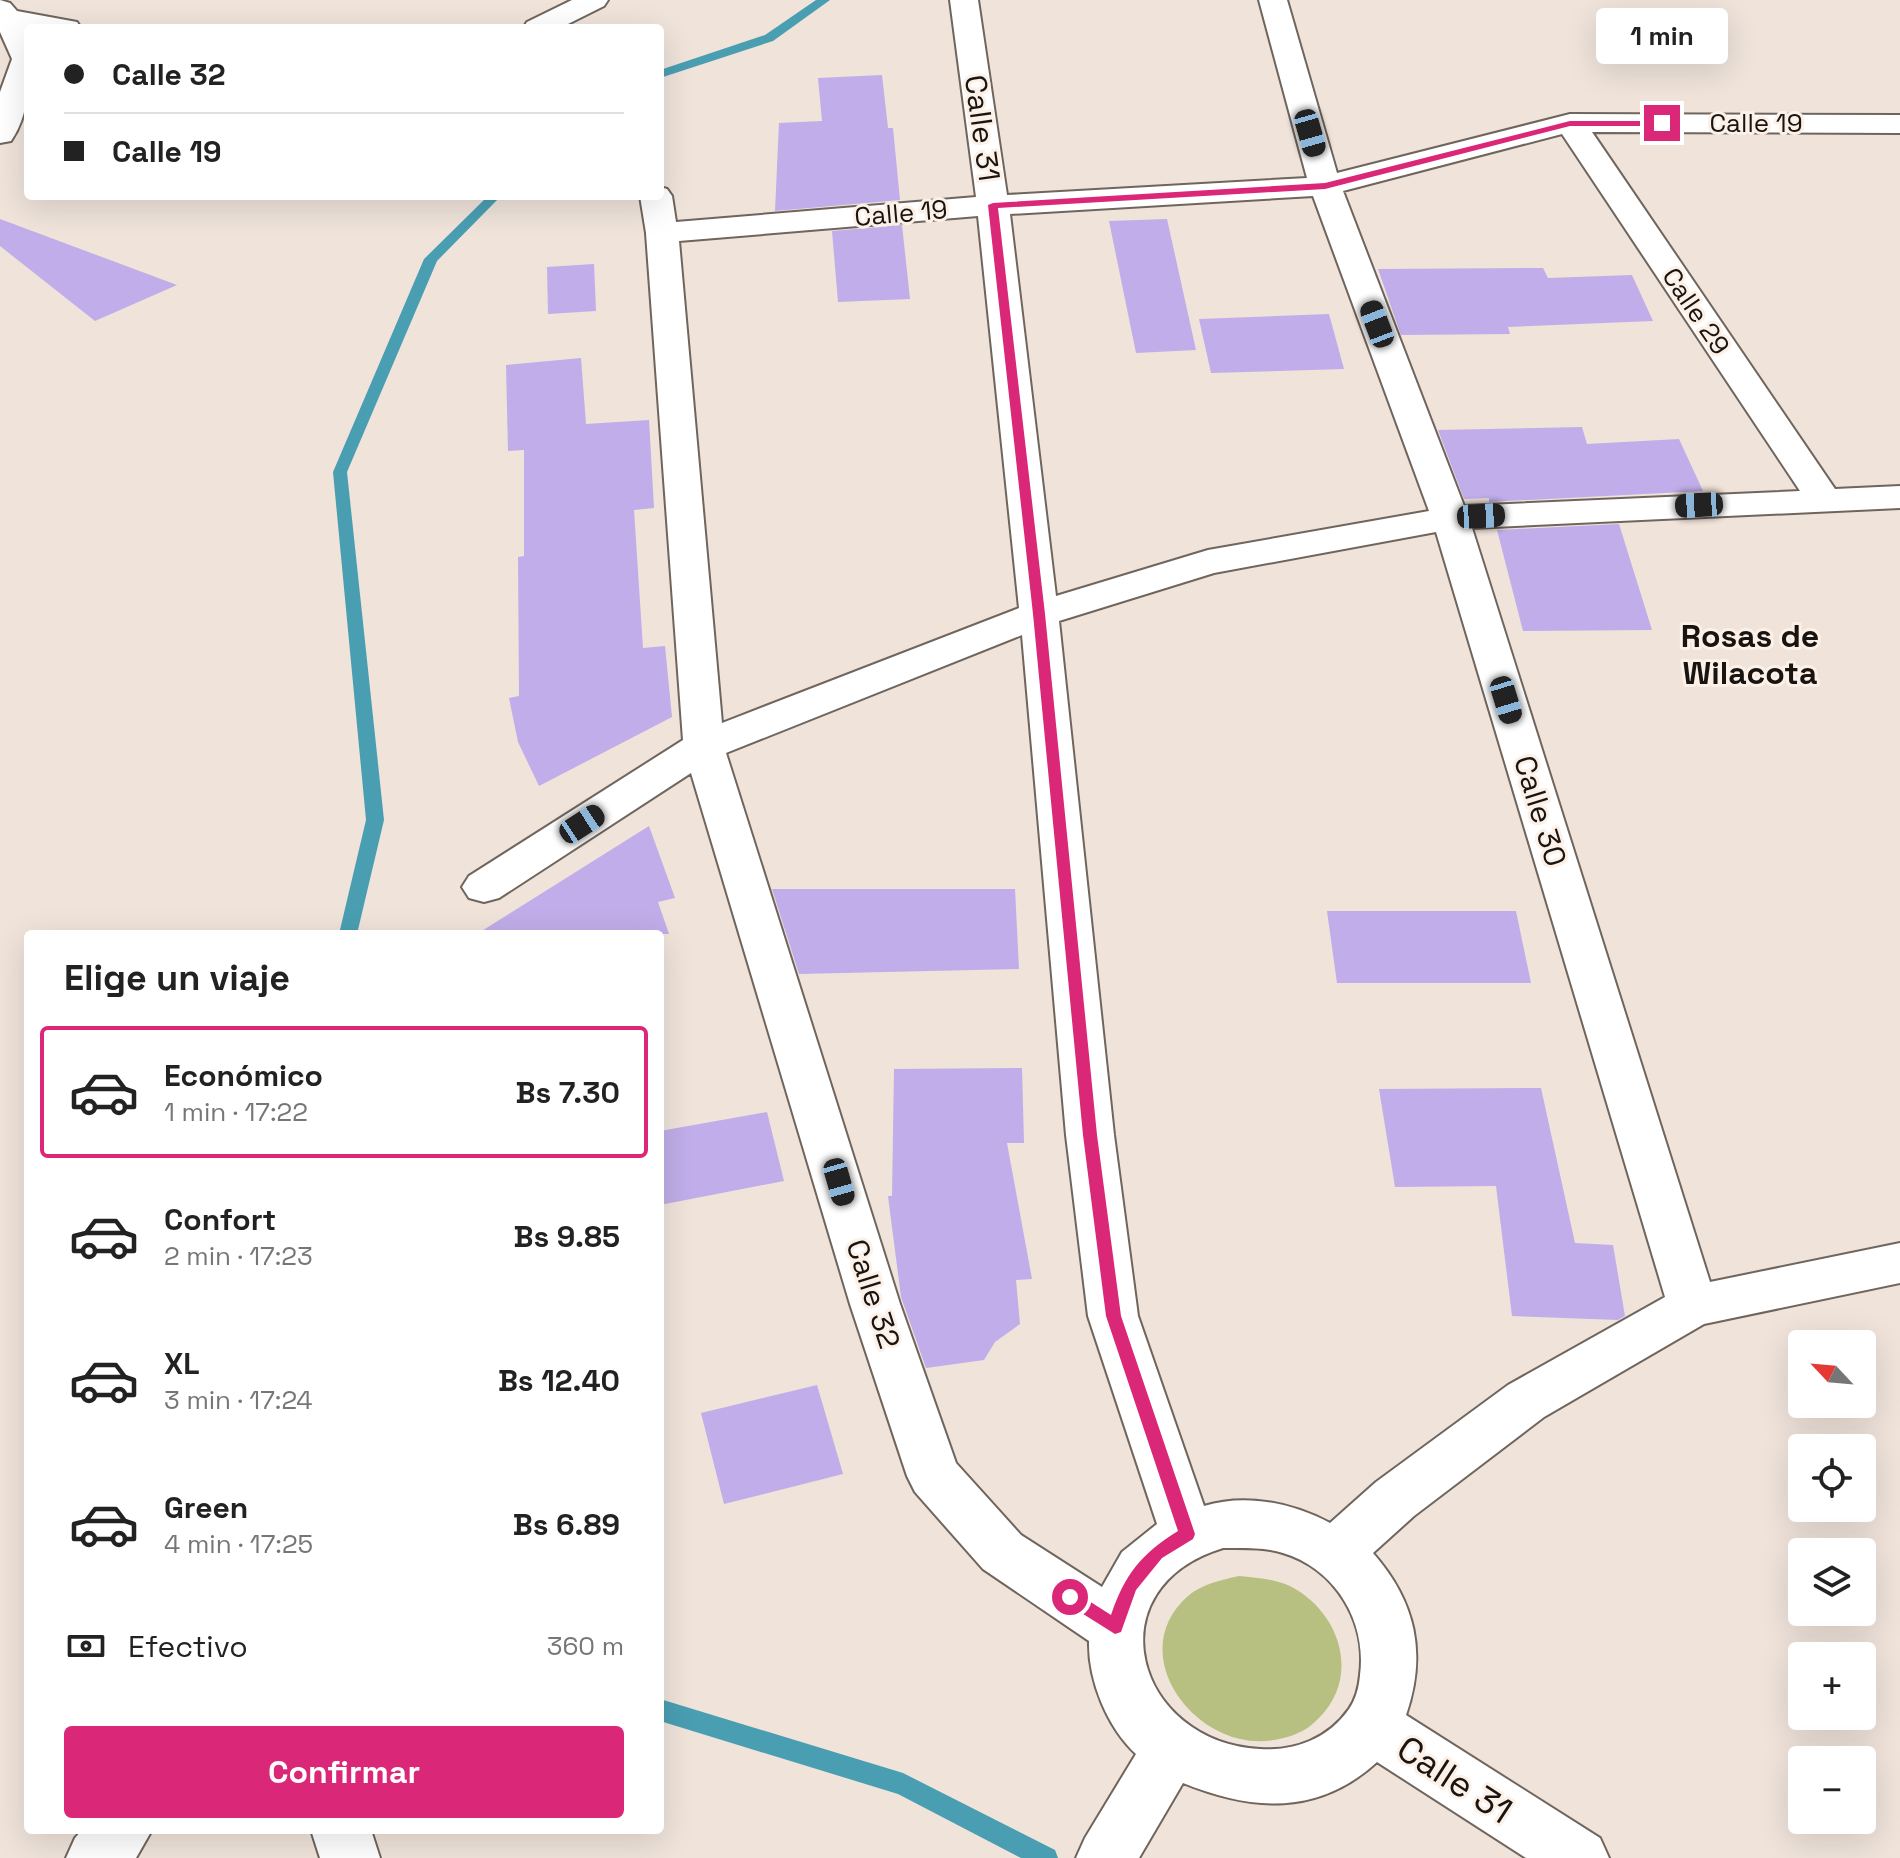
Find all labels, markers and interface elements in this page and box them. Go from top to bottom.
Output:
callout: 1 min [1596,7,1728,63]
text: 1 min [1630,19,1694,53]
text: Calle 32 [112,55,226,94]
street label: Calle 31 [956,72,1009,184]
route end [1644,105,1680,141]
street label: Calle 19 [1709,106,1803,140]
car [1292,107,1328,159]
text: Calle 19 [112,132,222,171]
street label: Calle 19 [853,192,949,234]
street label: Calle 29 [1655,261,1737,361]
car [1357,297,1397,351]
car [1674,492,1724,518]
car [1456,503,1506,529]
district label: Rosas de Wilacota [1681,616,1819,693]
car [1488,674,1524,726]
street label: Calle 30 [1505,751,1576,871]
car [555,801,609,847]
text: Elige un viaje [64,955,290,1001]
icon: car [68,1056,140,1128]
text: Económico [164,1056,323,1095]
text: Bs 7.30 [516,1073,620,1112]
text: 1 min · 17:22 [164,1095,308,1129]
car [821,1156,857,1208]
icon: car [68,1200,140,1272]
text: Confort [164,1200,276,1239]
text: Bs 9.85 [514,1217,620,1256]
street label: Calle 32 [837,1234,909,1354]
text: 2 min · 17:23 [164,1239,313,1273]
north arrow [1788,1330,1876,1418]
map controls [1788,1330,1876,1834]
icon: car [68,1344,140,1416]
text: XL [164,1344,200,1383]
text: Bs 12.40 [498,1361,620,1400]
text: 3 min · 17:24 [164,1383,313,1417]
button: locate [1788,1434,1876,1522]
icon: car [68,1488,140,1560]
text: Green [164,1488,248,1527]
text: Bs 6.89 [513,1505,620,1544]
text: 4 min · 17:25 [164,1527,313,1561]
button: layers [1788,1538,1876,1626]
route start [1052,1579,1088,1615]
icon: cash [64,1624,108,1668]
text: Efectivo [128,1627,248,1666]
text: 360 m [547,1629,624,1663]
button: + [1788,1642,1876,1730]
button: Confirmar [64,1726,624,1818]
street label: Calle 31 [1388,1726,1521,1834]
button: − [1788,1746,1876,1834]

